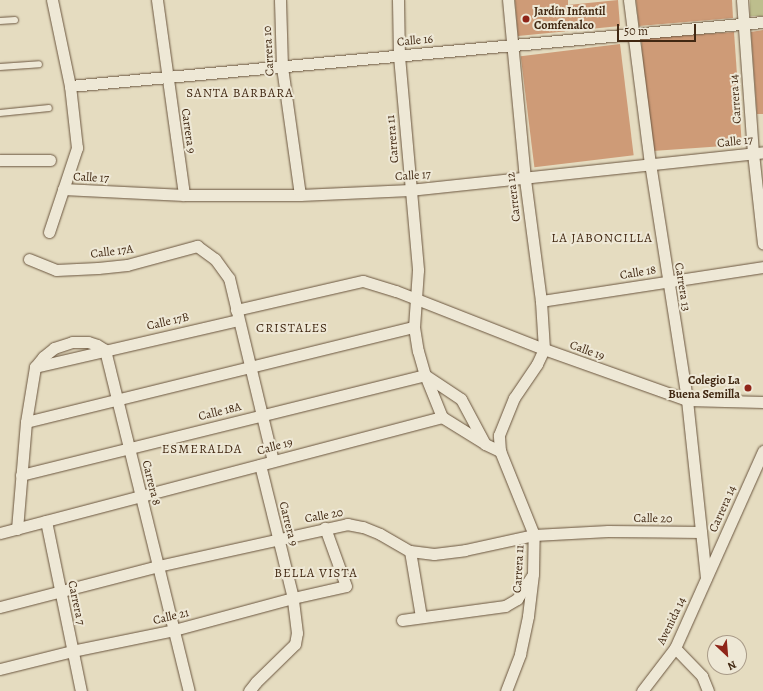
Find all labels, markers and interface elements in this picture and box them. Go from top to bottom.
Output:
place label: Jardín Infantil Comfenalco [534,5,605,33]
marker: Jardín Infantil Comfenalco [521,14,531,24]
scale bar [619,16,698,42]
text: 50 m [624,23,648,39]
street label: Carrera 10 [260,25,278,77]
street label: Calle 16 [396,32,434,50]
street label: Carrera 14 [727,74,745,124]
district label: SANTA BARBARA [186,85,294,101]
street label: Carrera 9 [178,107,198,155]
street label: Carrera 11 [384,114,402,164]
street label: Calle 17 [716,133,754,151]
street label: Calle 17 [395,168,431,184]
street label: Calle 17 [73,170,109,186]
street label: Carrera 12 [504,171,524,223]
district label: LA JABONCILLA [551,230,653,246]
street label: Calle 17A [90,242,134,262]
street label: Carrera 13 [671,262,693,312]
street label: Calle 18 [619,263,657,283]
street label: Calle 17B [145,310,191,334]
district label: CRISTALES [256,320,328,336]
street label: Calle 19 [567,338,607,364]
place label: Colegio La Buena Semilla [668,374,740,402]
marker: Colegio La Buena Semilla [743,383,753,393]
street label: Calle 18A [197,400,243,424]
street label: Calle 19 [256,435,294,459]
district label: ESMERALDA [162,441,242,457]
street label: Carrera 8 [138,459,164,507]
street label: Carrera 14 [706,483,740,535]
street label: Carrera 9 [276,500,300,548]
street label: Calle 20 [304,506,344,526]
street label: Calle 20 [633,511,673,527]
street label: Carrera 11 [511,545,527,593]
district label: BELLA VISTA [274,565,358,581]
street label: Carrera 7 [64,579,88,627]
street label: Avenida 14 [654,595,690,647]
street label: Calle 21 [152,606,190,628]
north arrow [707,635,747,675]
text: N [725,657,739,674]

